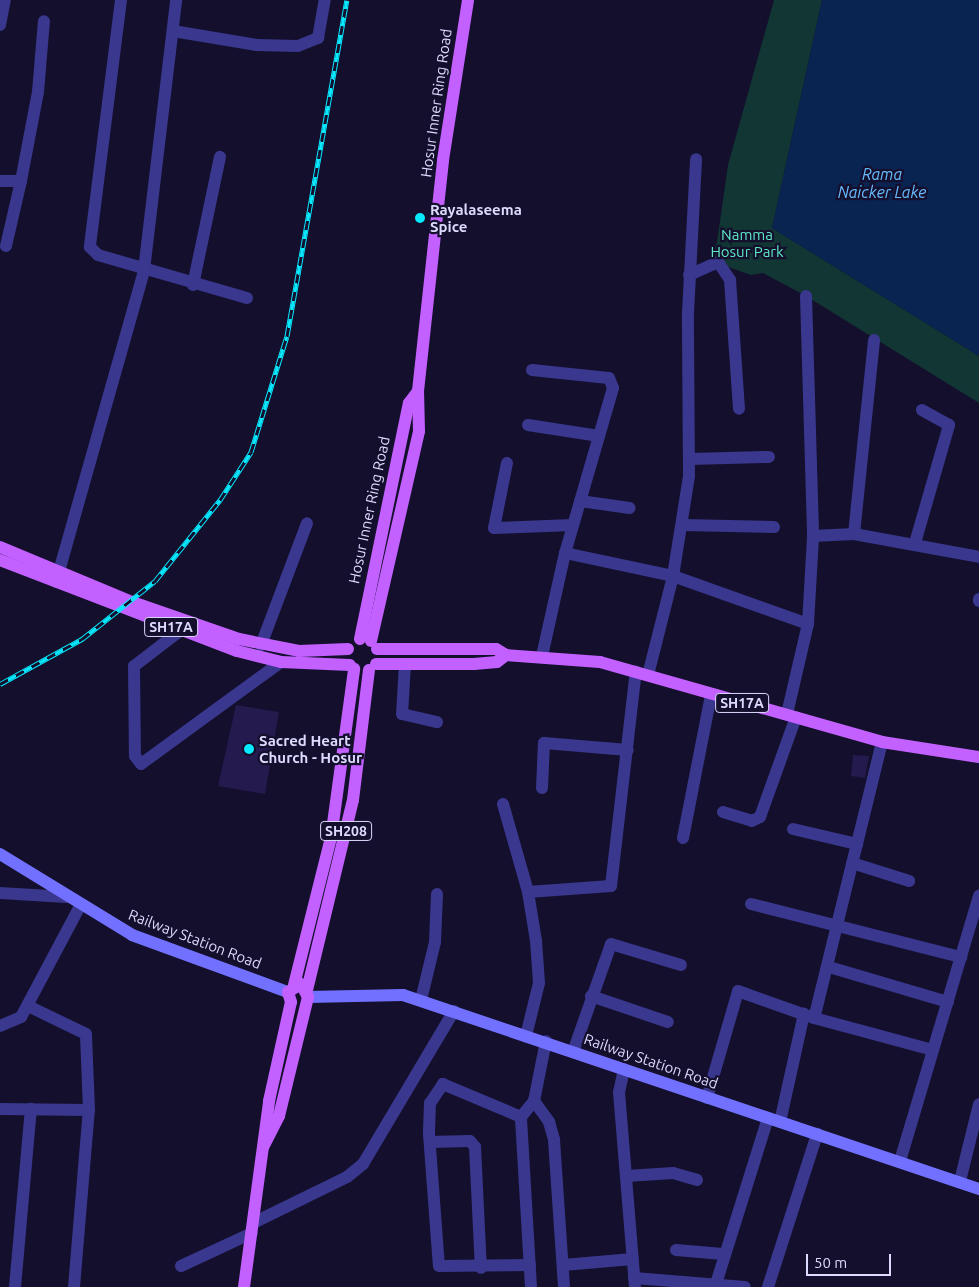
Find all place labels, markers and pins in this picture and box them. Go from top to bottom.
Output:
place label: Rayalaseema Spice [430,200,522,235]
marker: Rayalaseema Spice [414,212,426,224]
place label: Sacred Heart Church - Hosur [259,731,362,766]
marker: Sacred Heart Church - Hosur [243,743,255,755]

